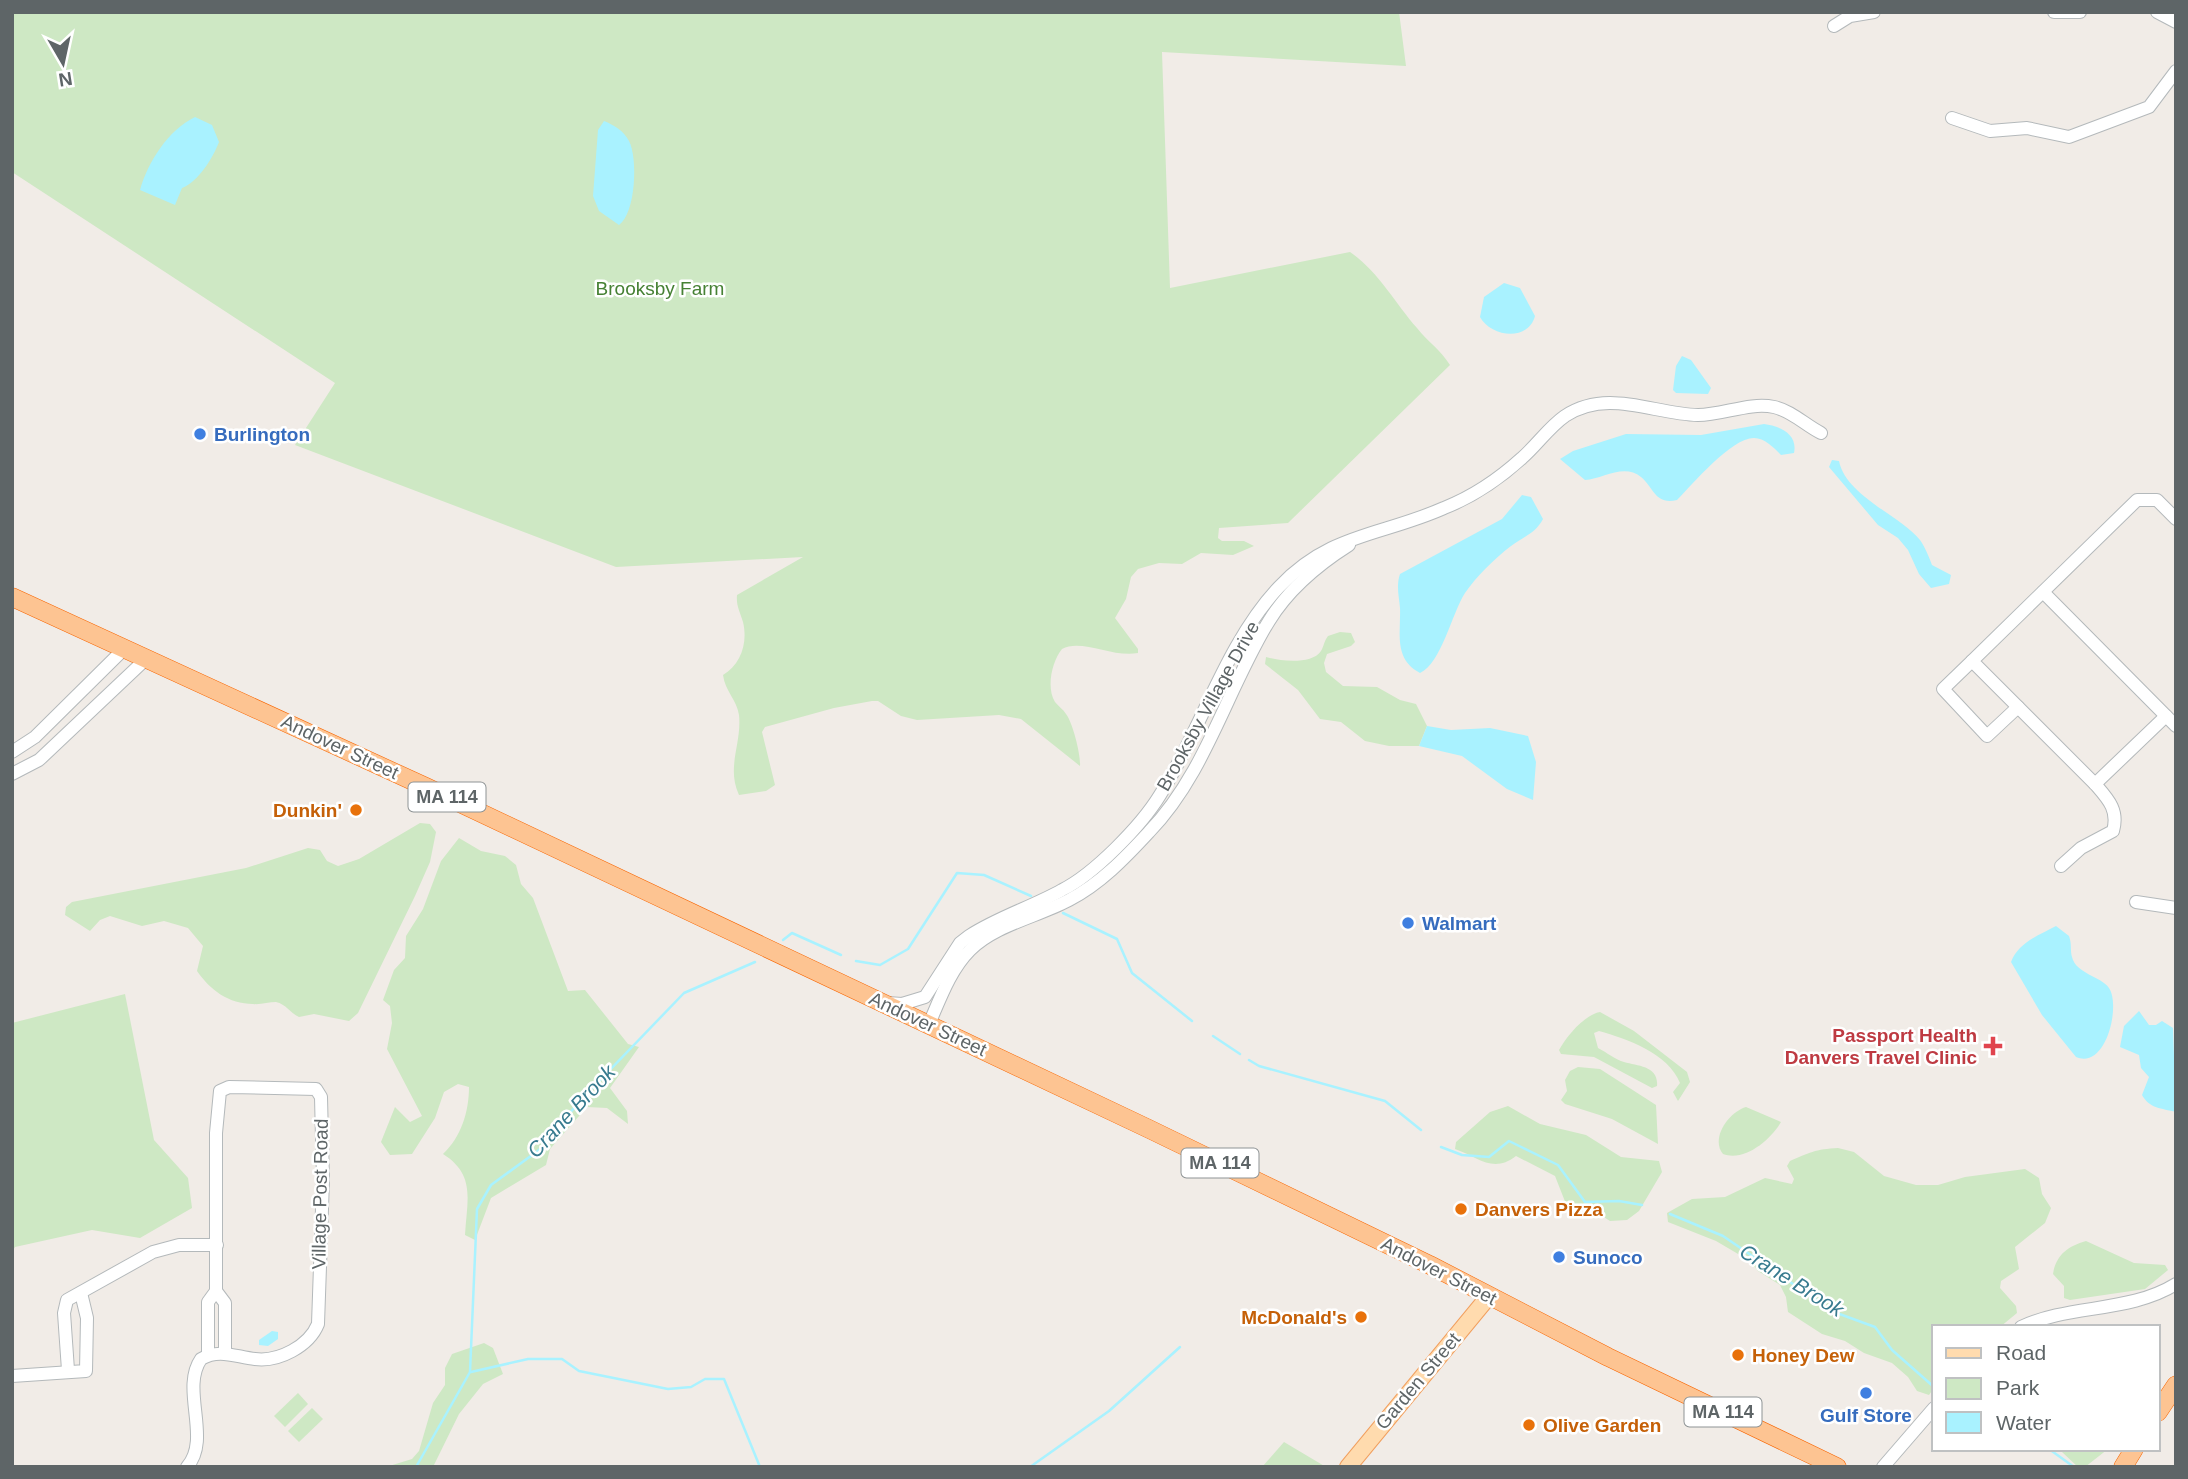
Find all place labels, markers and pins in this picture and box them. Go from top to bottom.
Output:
place label: Burlington [214,424,310,445]
marker: Burlington [192,426,208,442]
place label: Dunkin' [273,800,342,821]
marker: Dunkin' [348,802,364,818]
place label: Walmart [1422,913,1497,934]
marker: Walmart [1400,915,1416,931]
place label: Passport Health Danvers Travel Clinic [1785,1025,1977,1068]
marker: Passport Health Danvers Travel Clinic [1983,1036,2003,1056]
place label: Danvers Pizza [1475,1199,1603,1220]
marker: Danvers Pizza [1453,1201,1469,1217]
place label: Sunoco [1573,1247,1643,1268]
marker: Sunoco [1551,1249,1567,1265]
place label: McDonald's [1241,1307,1347,1328]
marker: McDonald's [1353,1309,1369,1325]
place label: Honey Dew [1752,1345,1855,1366]
marker: Honey Dew [1730,1347,1746,1363]
marker: Gulf Store [1858,1385,1874,1401]
place label: Gulf Store [1820,1405,1912,1426]
place label: Olive Garden [1543,1415,1661,1436]
marker: Olive Garden [1521,1417,1537,1433]

